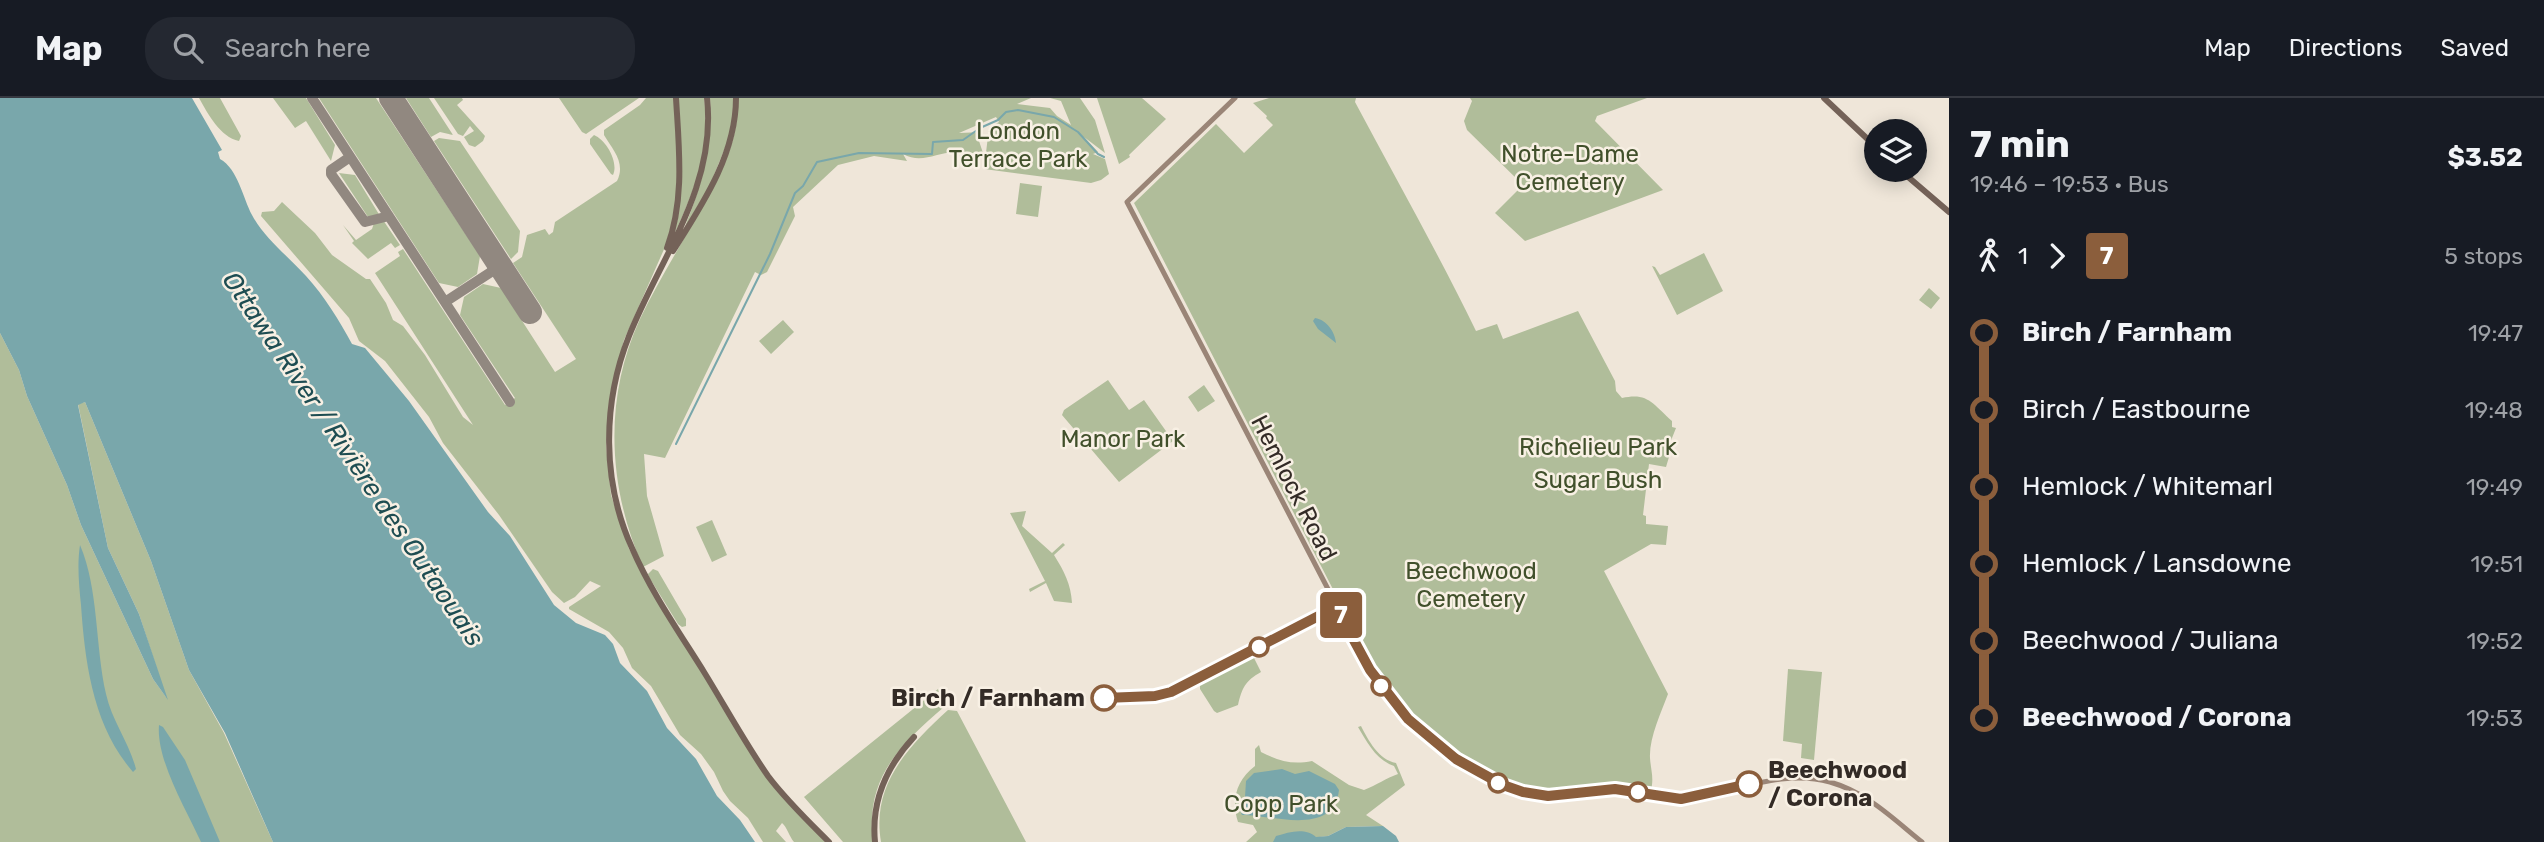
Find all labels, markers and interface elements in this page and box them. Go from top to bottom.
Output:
search box [145,17,635,80]
text: Map [35,29,103,68]
icon: search [169,29,207,67]
text: Search here [225,33,370,64]
text: Map [2204,34,2251,62]
text: Directions [2289,34,2402,62]
text: Saved [2440,34,2509,62]
park label: London Terrace Park [949,117,1088,173]
map controls [1864,119,1927,182]
button: layers [1864,119,1927,182]
text: 7 min [1970,121,2070,167]
park label: Notre-Dame Cemetery [1501,140,1639,196]
text: $3.52 [2447,142,2523,173]
text: 19:46 – 19:53 · Bus [1970,170,2169,198]
icon: walk [1970,237,2008,275]
icon: forward [2038,237,2076,275]
text: 1 [2018,242,2028,270]
text: 7 [2100,242,2114,270]
text: 5 stops [2444,242,2523,270]
water label: Ottawa River / Rivière des Outaouais [216,266,490,652]
text: Birch / Farnham [2022,317,2232,348]
text: 19:47 [2468,319,2523,347]
text: Birch / Eastbourne [2022,394,2251,425]
text: 19:48 [2465,396,2523,424]
street label: Hemlock Road [1245,411,1343,565]
park label: Manor Park [1060,425,1186,453]
park label: Richelieu Park [1519,433,1678,461]
park label: Sugar Bush [1534,466,1662,494]
text: Hemlock / Whitemarl [2022,471,2273,502]
text: 19:49 [2466,473,2523,501]
text: Hemlock / Lansdowne [2022,548,2291,579]
text: 19:51 [2470,550,2523,578]
park label: Beechwood Cemetery [1405,557,1537,613]
line badge: 7 [1318,592,1364,638]
text: 7 [1334,601,1348,629]
text: Beechwood / Juliana [2022,625,2279,656]
text: 19:52 [2466,627,2523,655]
unlabelled marker [1249,637,1269,657]
unlabelled marker [1371,676,1391,696]
place label: Birch / Farnham [891,684,1085,712]
marker: Birch / Farnham [1091,685,1117,711]
text: Beechwood / Corona [2022,702,2292,733]
text: 19:53 [2466,704,2523,732]
place label: Beechwood / Corona [1768,756,1907,812]
marker: Beechwood / Corona [1736,771,1762,797]
unlabelled marker [1488,773,1508,793]
unlabelled marker [1628,782,1648,802]
park label: Copp Park [1224,790,1339,818]

